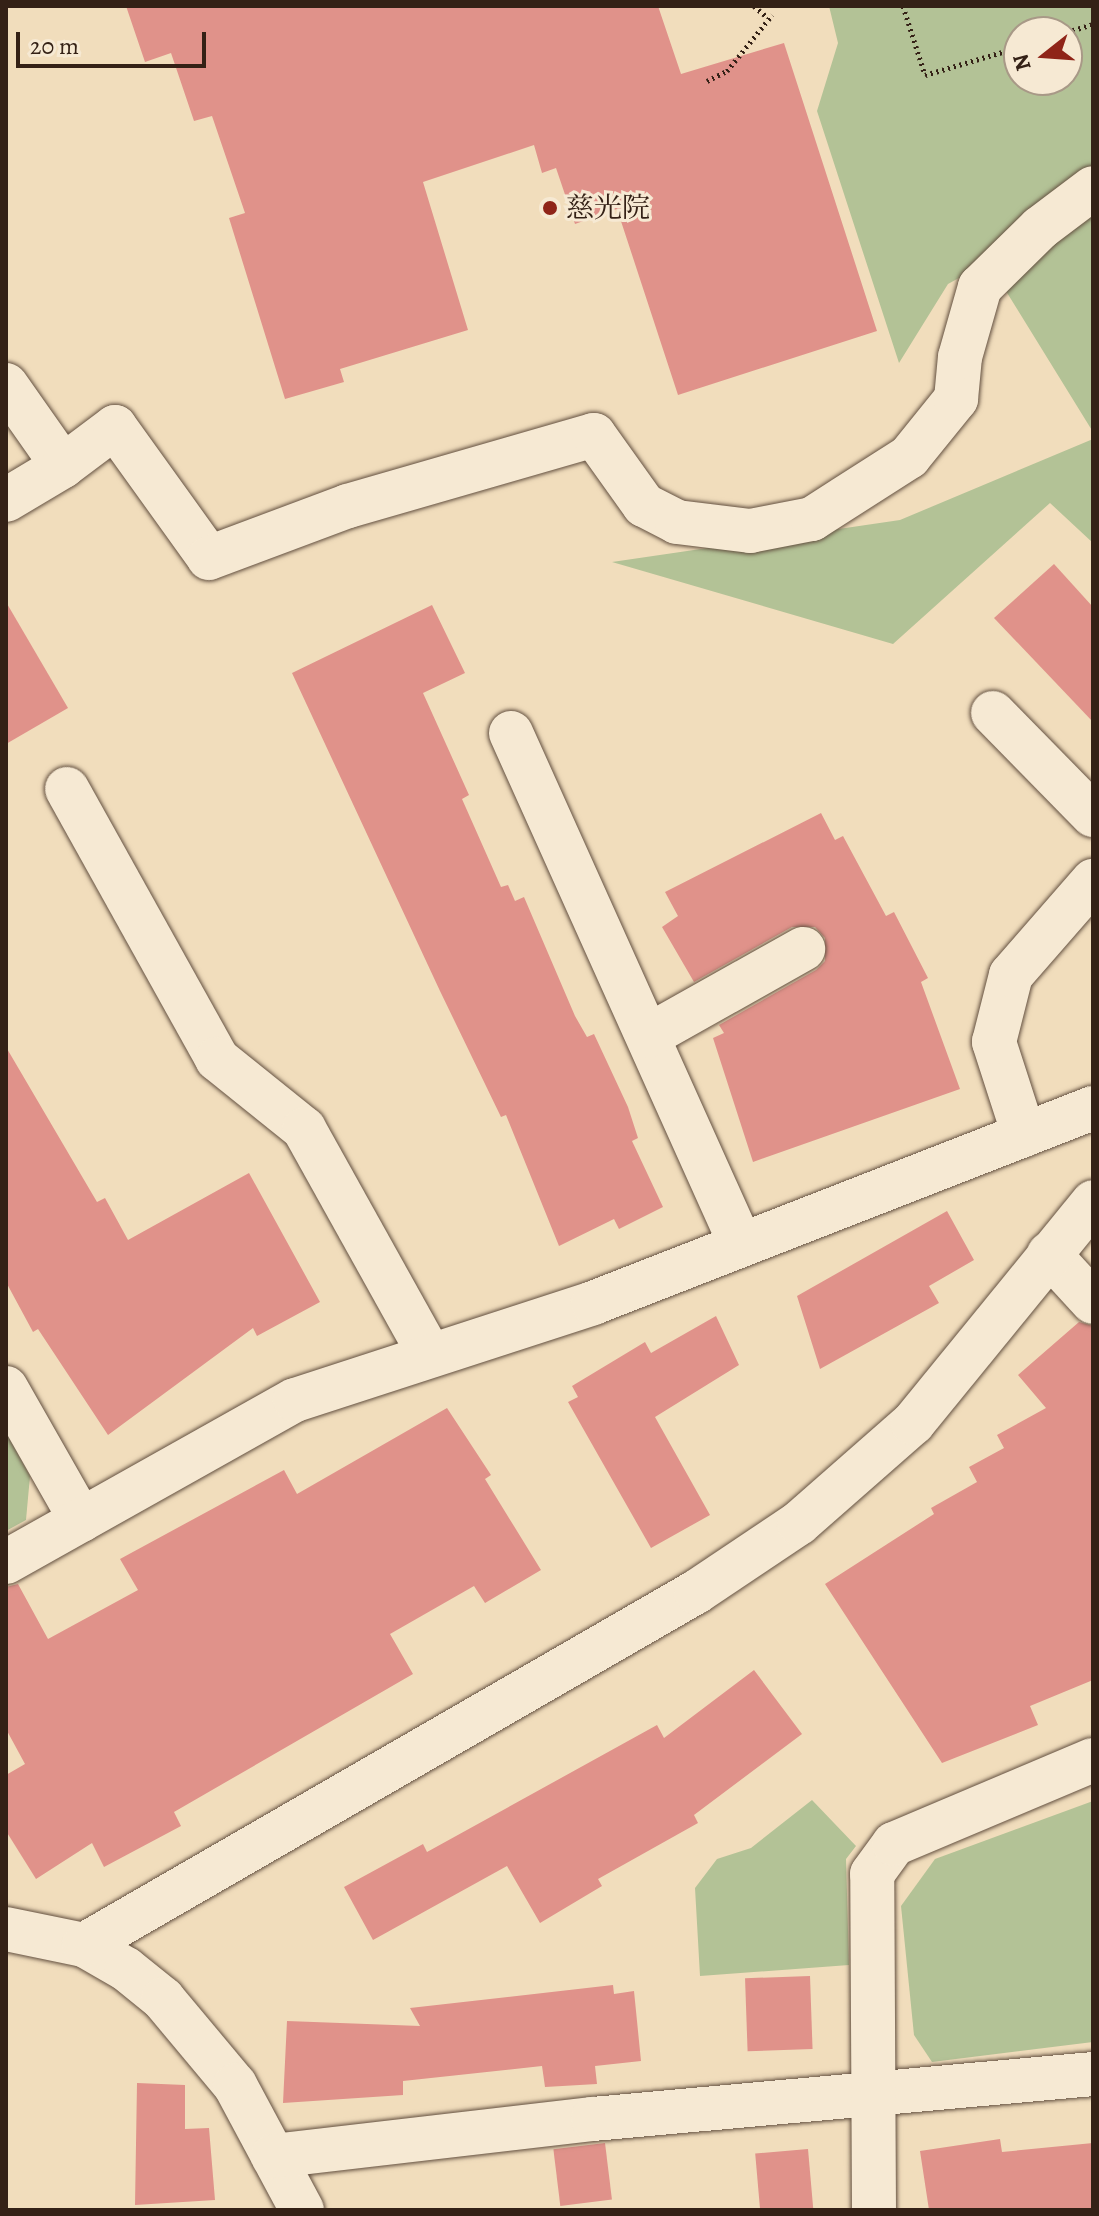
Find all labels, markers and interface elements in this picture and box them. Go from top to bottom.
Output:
scale bar [20,16,210,66]
north arrow [1003,16,1083,96]
text: 20 m [30,30,79,62]
text: N [1005,50,1039,74]
place label: 慈光院 [566,191,650,225]
marker: 慈光院 [541,199,559,217]

